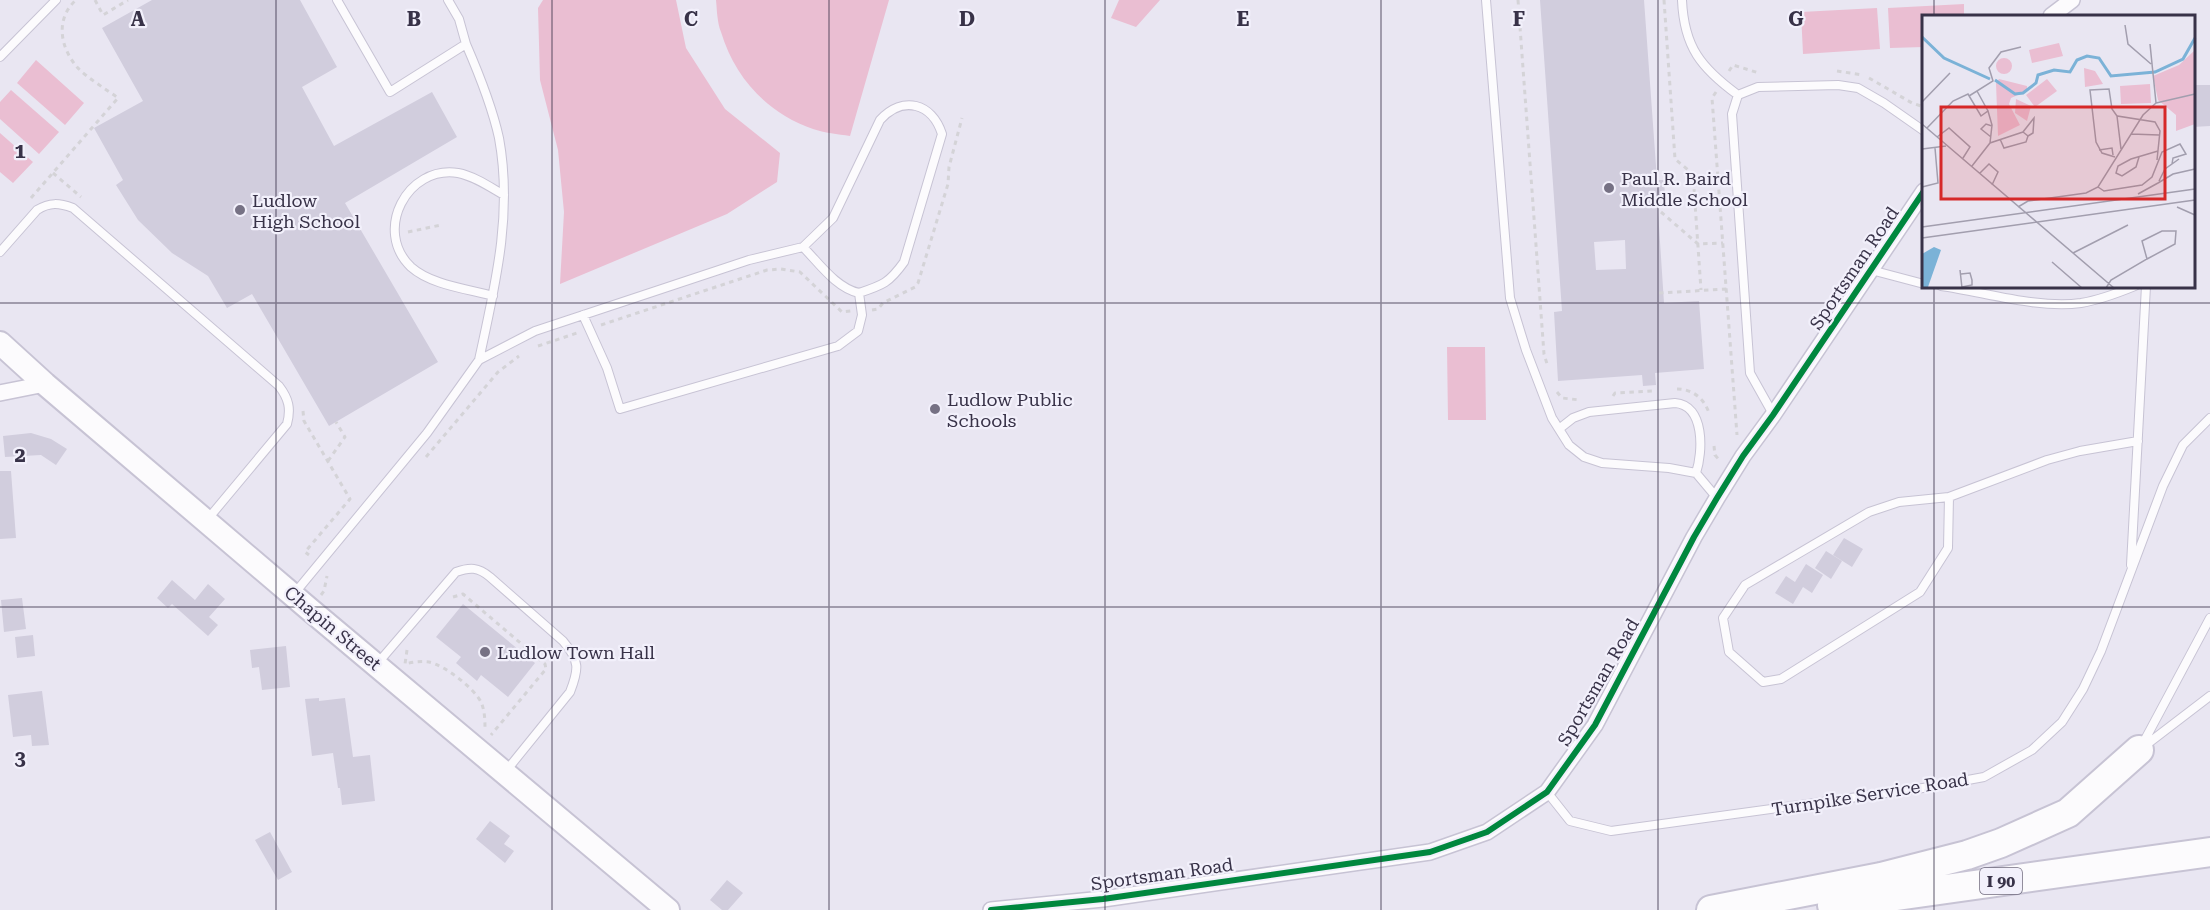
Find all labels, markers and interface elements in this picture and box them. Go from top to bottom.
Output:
text: A [131,7,146,31]
text: B [407,7,421,31]
text: C [684,7,698,31]
text: D [959,7,975,31]
text: E [1237,7,1250,31]
text: F [1513,7,1525,31]
text: G [1788,7,1804,31]
inset map [1922,15,2195,288]
text: 1 [14,139,26,163]
place label: Paul R. Baird Middle School [1621,168,1748,210]
marker: Paul R. Baird Middle School [1602,181,1616,195]
place label: Ludlow High School [252,190,360,232]
street label: Sportsman Road [1805,202,1903,333]
marker: Ludlow High School [233,203,247,217]
place label: Ludlow Public Schools [947,389,1073,431]
marker: Ludlow Public Schools [928,402,942,416]
text: 2 [14,443,26,467]
street label: Chapin Street [280,582,386,675]
street label: Sportsman Road [1553,614,1643,749]
place label: Ludlow Town Hall [497,642,655,663]
marker: Ludlow Town Hall [478,645,492,659]
text: 3 [14,746,26,770]
street label: Turnpike Service Road [1770,768,1970,820]
street label: Sportsman Road [1089,854,1235,894]
road number: I 90 [1980,868,2022,894]

